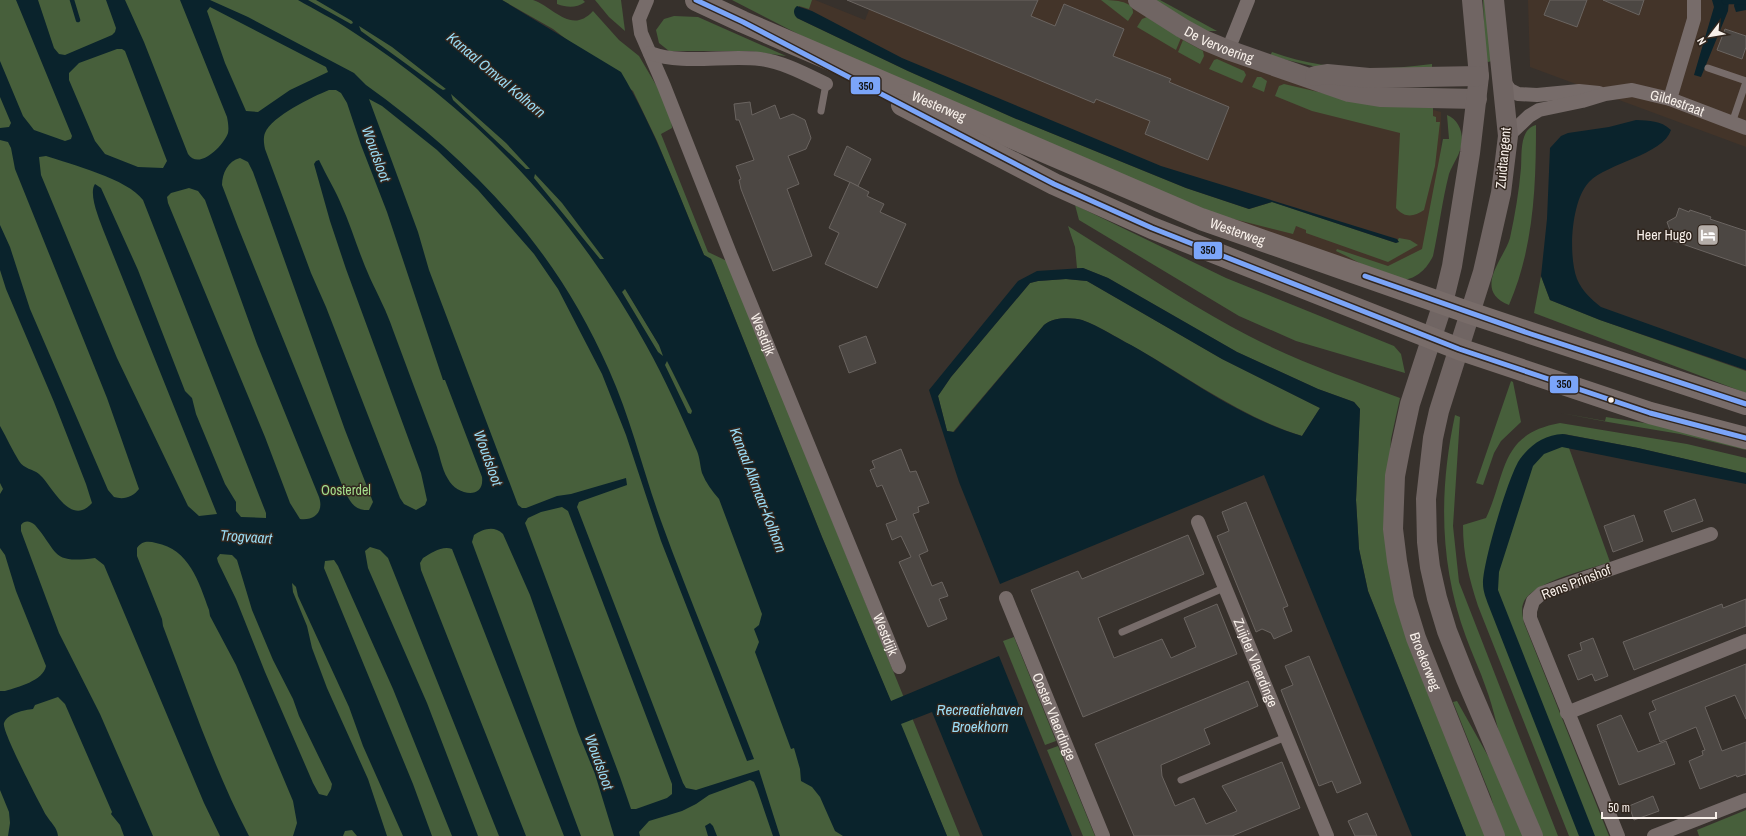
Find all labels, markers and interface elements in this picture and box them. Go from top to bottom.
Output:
north arrow [1690,16,1730,56]
street label: De Vervoering [1181,22,1257,67]
water label: Kanaal Omval Kolhorn [442,27,550,122]
text: N [1694,35,1709,48]
line badge: 350 [850,76,881,95]
text: 350 [858,79,874,93]
street label: Gildestraat [1648,86,1707,120]
street label: Westerweg [909,87,969,126]
water label: Woudsloot [357,123,396,185]
street label: Zuidtangent [1491,127,1515,189]
street label: Westerweg [1207,214,1268,250]
hotel icon: Heer Hugo [1695,222,1721,248]
place label: Heer Hugo [1636,226,1692,244]
line badge: 350 [1193,241,1223,260]
text: 350 [1200,243,1216,257]
street label: Westdijk [746,311,780,358]
line badge: 350 [1549,375,1579,394]
text: 350 [1556,377,1572,391]
unlabelled marker [1606,395,1616,405]
water label: Kanaal Alkmaar-Kolhorn [725,424,792,556]
water label: Woudsloot [469,427,508,489]
park label: Oosterdel [321,481,371,499]
water label: Trogvaart [219,524,273,549]
street label: Rens Prinshof [1539,560,1614,603]
street label: Westdijk [869,611,902,658]
street label: Zuijder Vlaerdinge [1229,615,1282,710]
street label: Broekerweg [1406,630,1445,694]
street label: Ooster Vlaerdinge [1028,670,1080,763]
water label: Recreatiehaven Broekhorn [937,699,1024,737]
water label: Woudsloot [580,731,619,793]
scale bar [1602,794,1716,820]
text: 50 m [1608,800,1630,816]

